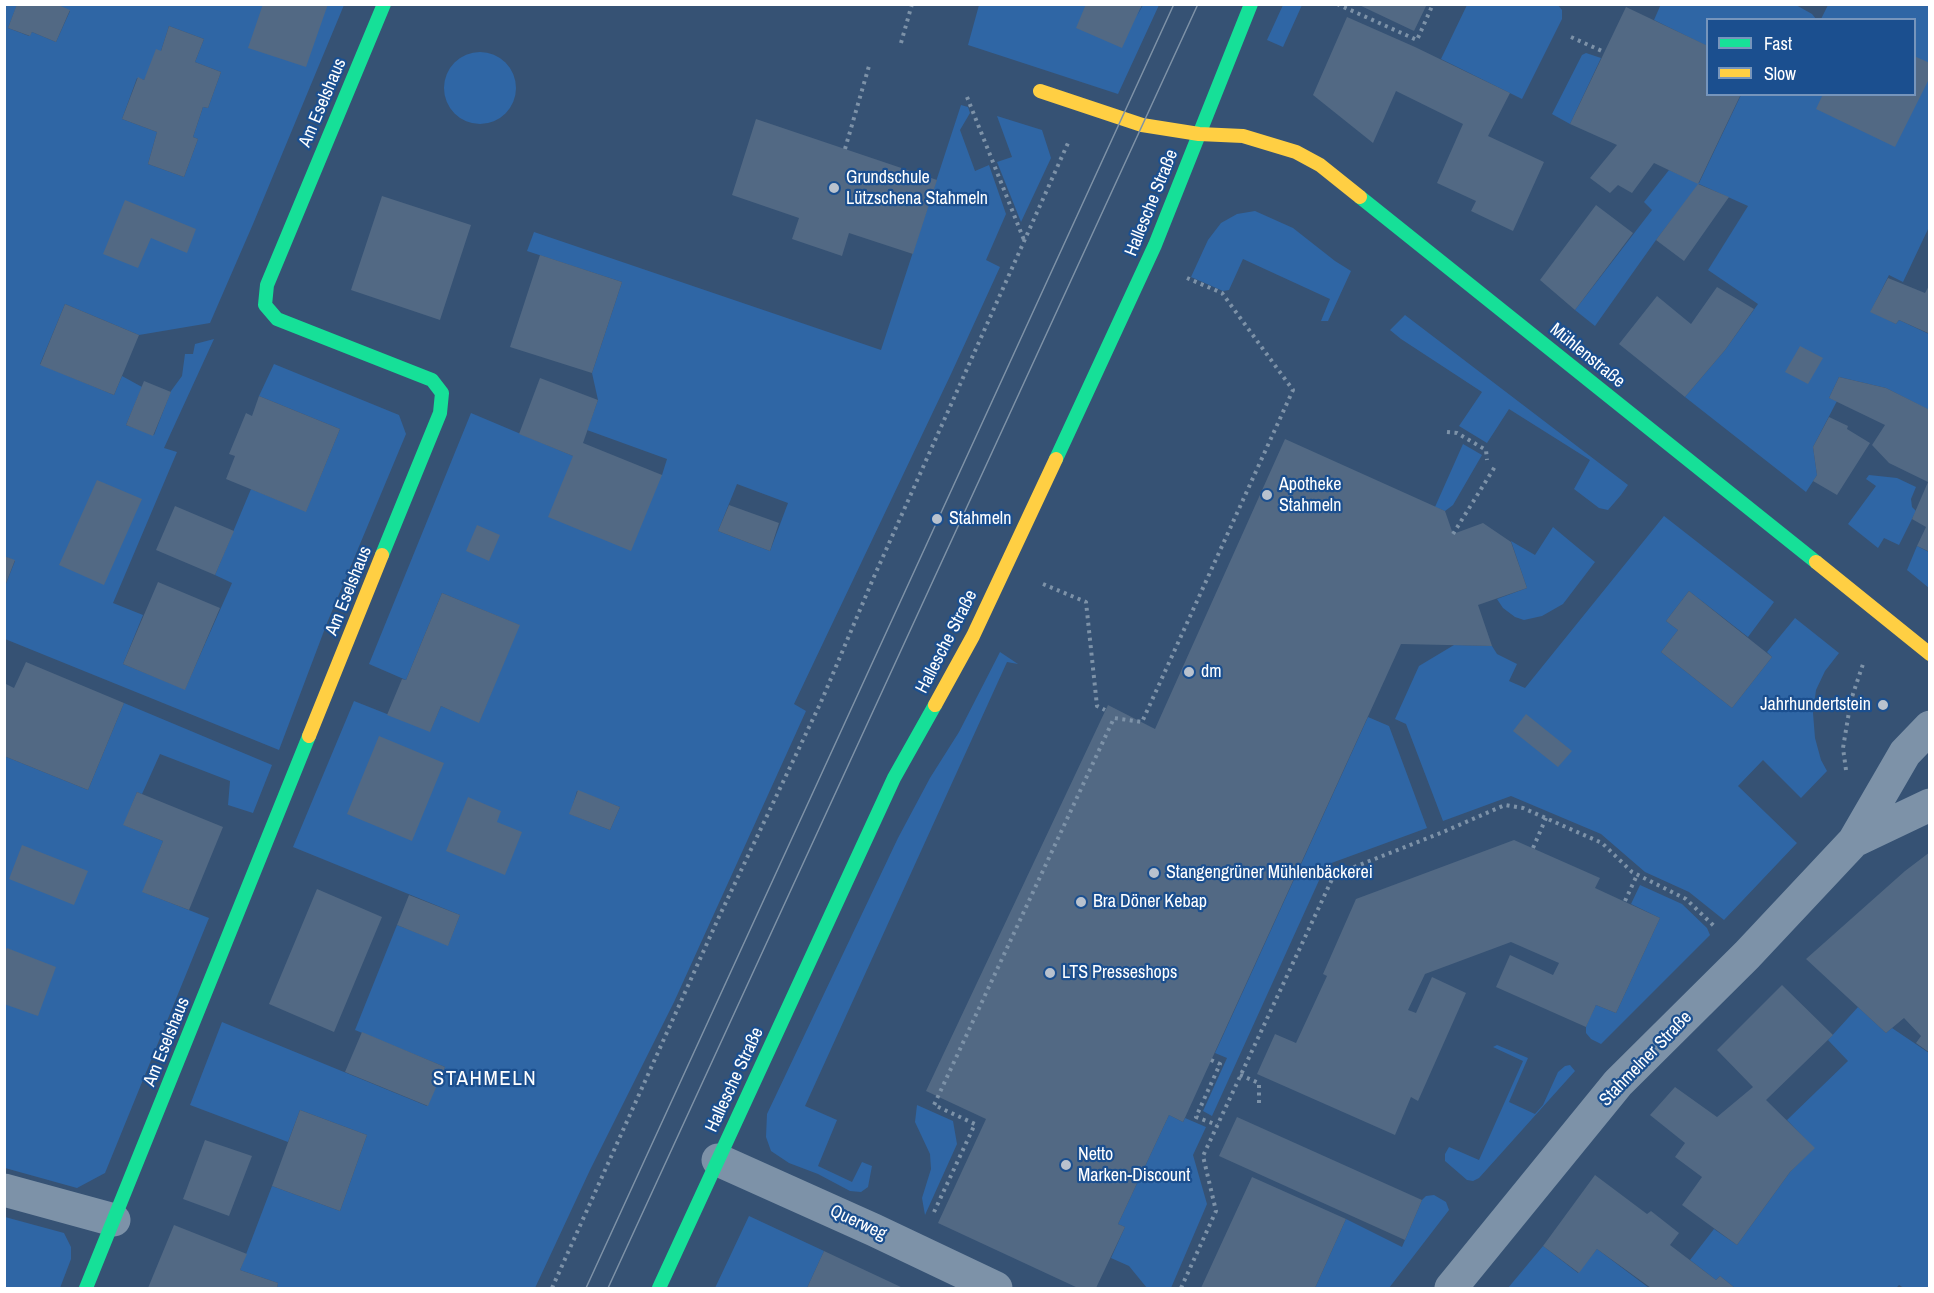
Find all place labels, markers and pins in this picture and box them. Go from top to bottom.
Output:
place label: Grundschule Lützschena Stahmeln [846,167,988,210]
marker: Grundschule Lützschena Stahmeln [827,181,841,195]
place label: Apotheke Stahmeln [1279,474,1341,516]
marker: Apotheke Stahmeln [1260,488,1274,502]
place label: Stahmeln [949,508,1011,530]
marker: Stahmeln [930,512,944,526]
place label: dm [1201,661,1222,683]
marker: dm [1182,665,1196,679]
place label: Jahrhundertstein [1760,694,1871,716]
marker: Jahrhundertstein [1876,698,1890,712]
place label: Stangengrüner Mühlenbäckerei [1166,862,1373,884]
marker: Stangengrüner Mühlenbäckerei [1147,866,1161,880]
place label: Bra Döner Kebap [1093,891,1207,913]
marker: Bra Döner Kebap [1074,895,1088,909]
place label: LTS Presseshops [1062,962,1177,984]
marker: LTS Presseshops [1043,966,1057,980]
place label: Netto Marken-Discount [1078,1144,1190,1186]
marker: Netto Marken-Discount [1059,1158,1073,1172]

